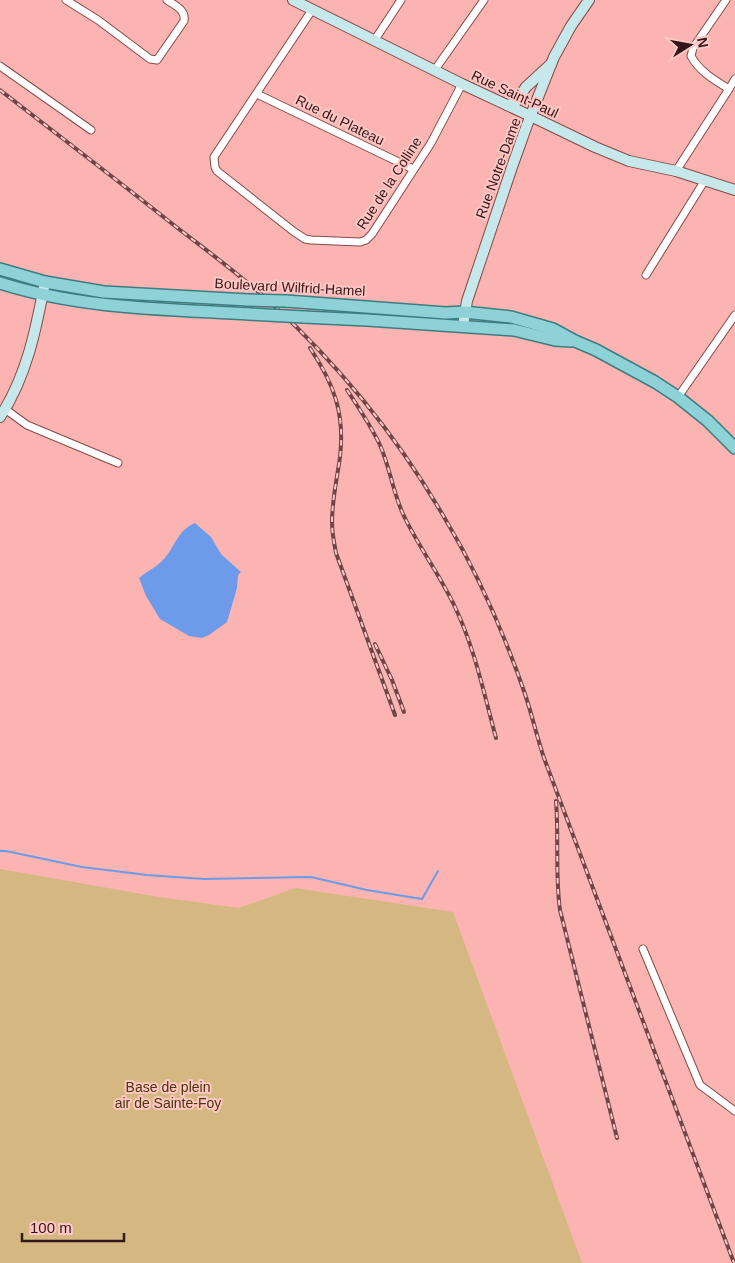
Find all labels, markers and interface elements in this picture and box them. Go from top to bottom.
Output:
north arrow [665,20,715,70]
text: N [694,36,712,49]
street label: Rue Saint-Paul [469,67,561,121]
street label: Rue du Plateau [293,92,387,148]
street label: Rue Notre-Dame [472,115,524,220]
street label: Rue de la Colline [353,134,425,232]
street label: Boulevard Wilfrid-Hamel [214,275,366,299]
park label: Base de plein air de Sainte-Foy [115,1079,221,1111]
scale bar [22,1210,125,1242]
text: 100 m [30,1219,72,1236]

